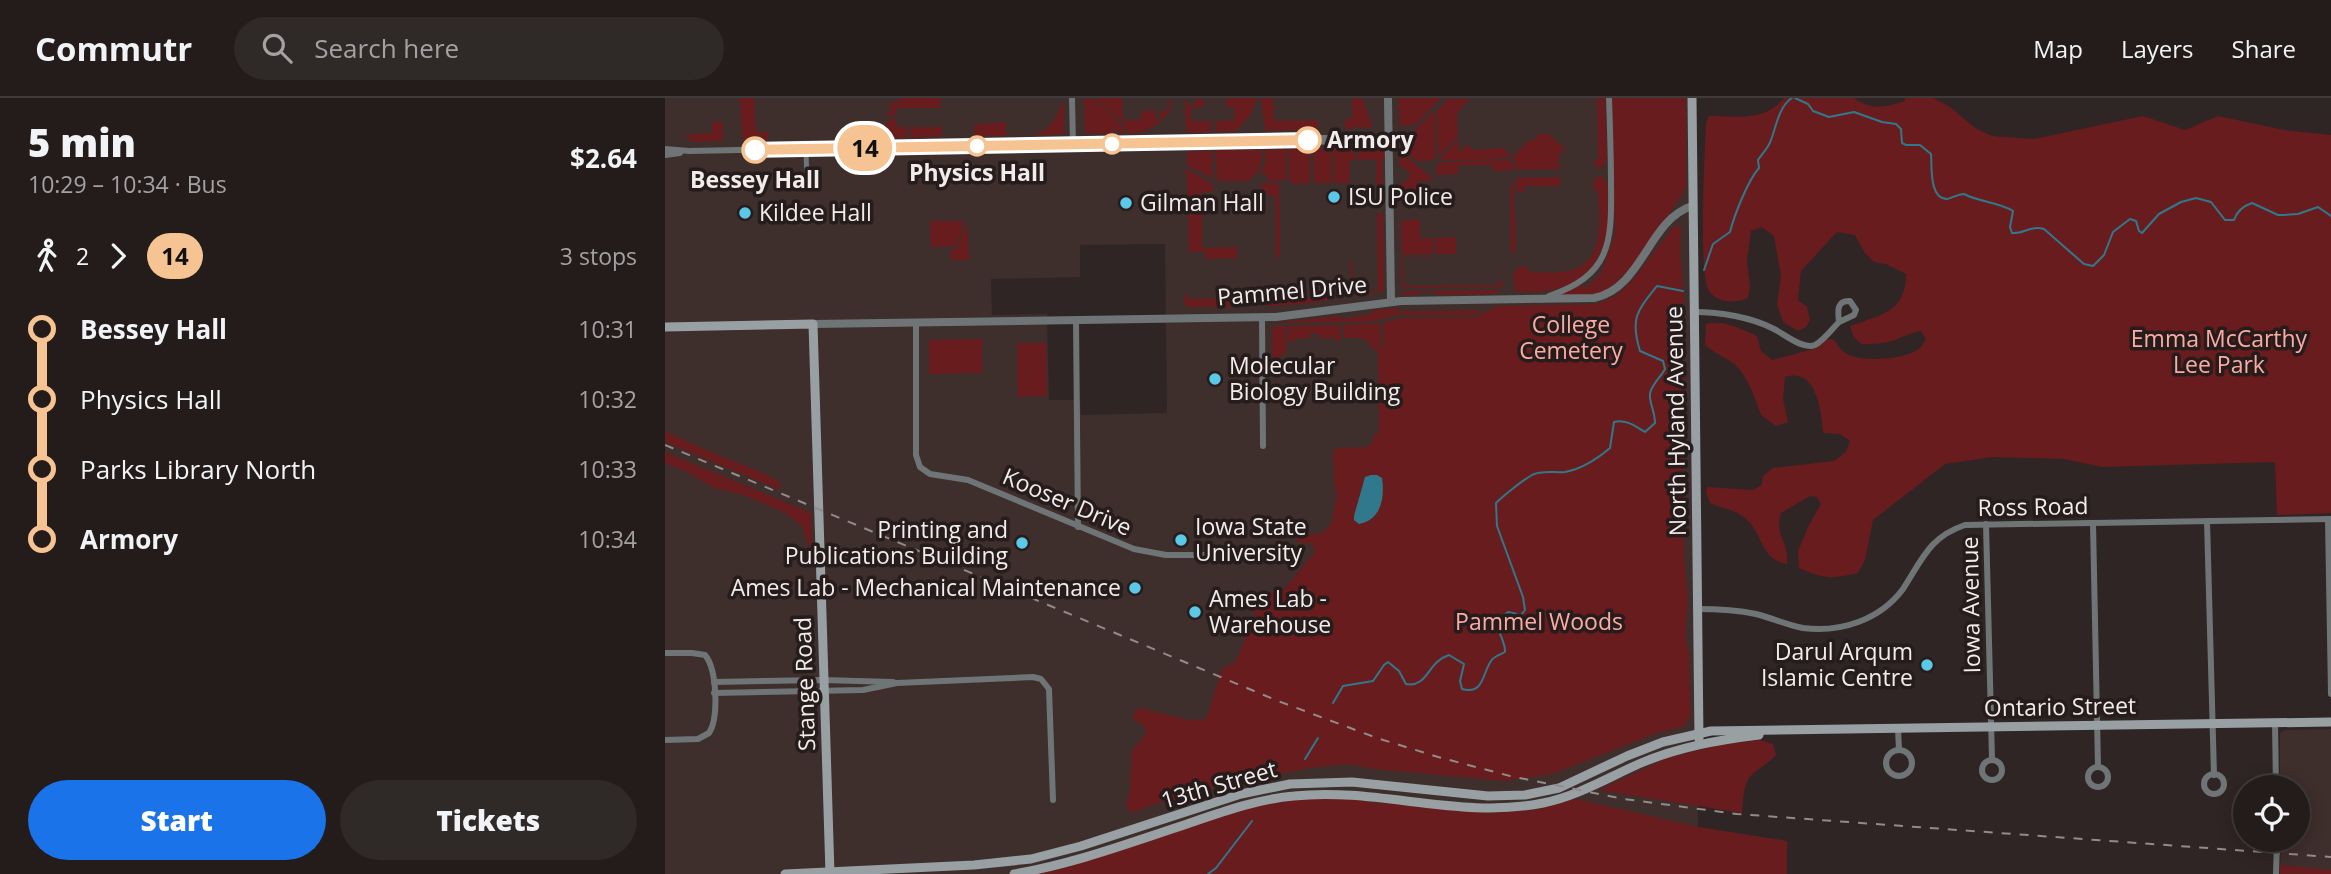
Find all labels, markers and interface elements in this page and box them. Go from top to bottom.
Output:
search box [234,17,724,80]
text: Commutr [35,26,192,71]
icon: search [258,29,296,67]
text: Search here [314,30,459,66]
text: Map [2033,32,2083,65]
text: Layers [2121,32,2194,65]
text: Share [2232,32,2296,65]
text: 5 min [28,116,136,168]
place label: Armory [1327,123,1415,155]
line badge: 14 [833,125,897,171]
marker: Armory [1295,127,1321,153]
text: 14 [851,131,879,164]
unlabelled marker [1102,134,1122,154]
marker: Physics Hall [967,136,987,156]
marker: Bessey Hall [742,137,768,163]
text: $2.64 [570,140,637,176]
place label: Physics Hall [909,156,1045,188]
place label: Bessey Hall [690,163,820,195]
text: 10:29 – 10:34 · Bus [28,168,227,200]
place label: ISU Police [1348,180,1453,212]
place label: Gilman Hall [1140,186,1264,218]
marker: ISU Police [1326,189,1342,205]
marker: Gilman Hall [1118,195,1134,211]
place label: Kildee Hall [759,196,872,228]
marker: Kildee Hall [737,205,753,221]
icon: walk [28,237,66,275]
icon: forward [99,237,137,275]
text: 14 [161,239,189,272]
text: 2 [76,240,89,272]
text: 3 stops [560,240,637,272]
street label: Pammel Drive [1216,268,1368,312]
street label: North Hyland Avenue [1657,306,1693,536]
park label: College Cemetery [1519,308,1623,366]
text: Bessey Hall [80,311,227,347]
text: 10:31 [578,313,637,345]
park label: Emma McCarthy Lee Park [2131,322,2308,380]
place label: Molecular Biology Building [1229,349,1401,407]
marker: Molecular Biology Building [1207,371,1223,387]
text: Physics Hall [80,381,222,417]
text: 10:32 [578,383,637,415]
text: Parks Library North [80,451,316,487]
text: 10:33 [578,453,637,485]
street label: Kooser Drive [998,460,1137,543]
street label: Ross Road [1977,489,2089,523]
place label: Iowa State University [1195,510,1307,568]
place label: Printing and Publications Building [785,513,1009,571]
text: Armory [80,521,178,557]
text: 10:34 [578,523,637,555]
marker: Iowa State University [1173,532,1189,548]
marker: Printing and Publications Building [1014,535,1030,551]
street label: Iowa Avenue [1953,536,1987,674]
place label: Ames Lab - Mechanical Maintenance [731,571,1121,603]
marker: Ames Lab - Mechanical Maintenance [1127,580,1143,596]
place label: Ames Lab - Warehouse [1209,582,1331,640]
marker: Ames Lab - Warehouse [1187,604,1203,620]
park label: Pammel Woods [1455,605,1623,637]
street label: Stange Road [786,617,822,752]
place label: Darul Arqum Islamic Centre [1761,635,1913,693]
marker: Darul Arqum Islamic Centre [1919,657,1935,673]
street label: Ontario Street [1984,689,2136,723]
street label: 13th Street [1157,752,1280,816]
map controls [2233,775,2310,852]
button: locate [2233,775,2310,852]
button: Start [28,780,326,860]
button: Tickets [340,780,637,860]

